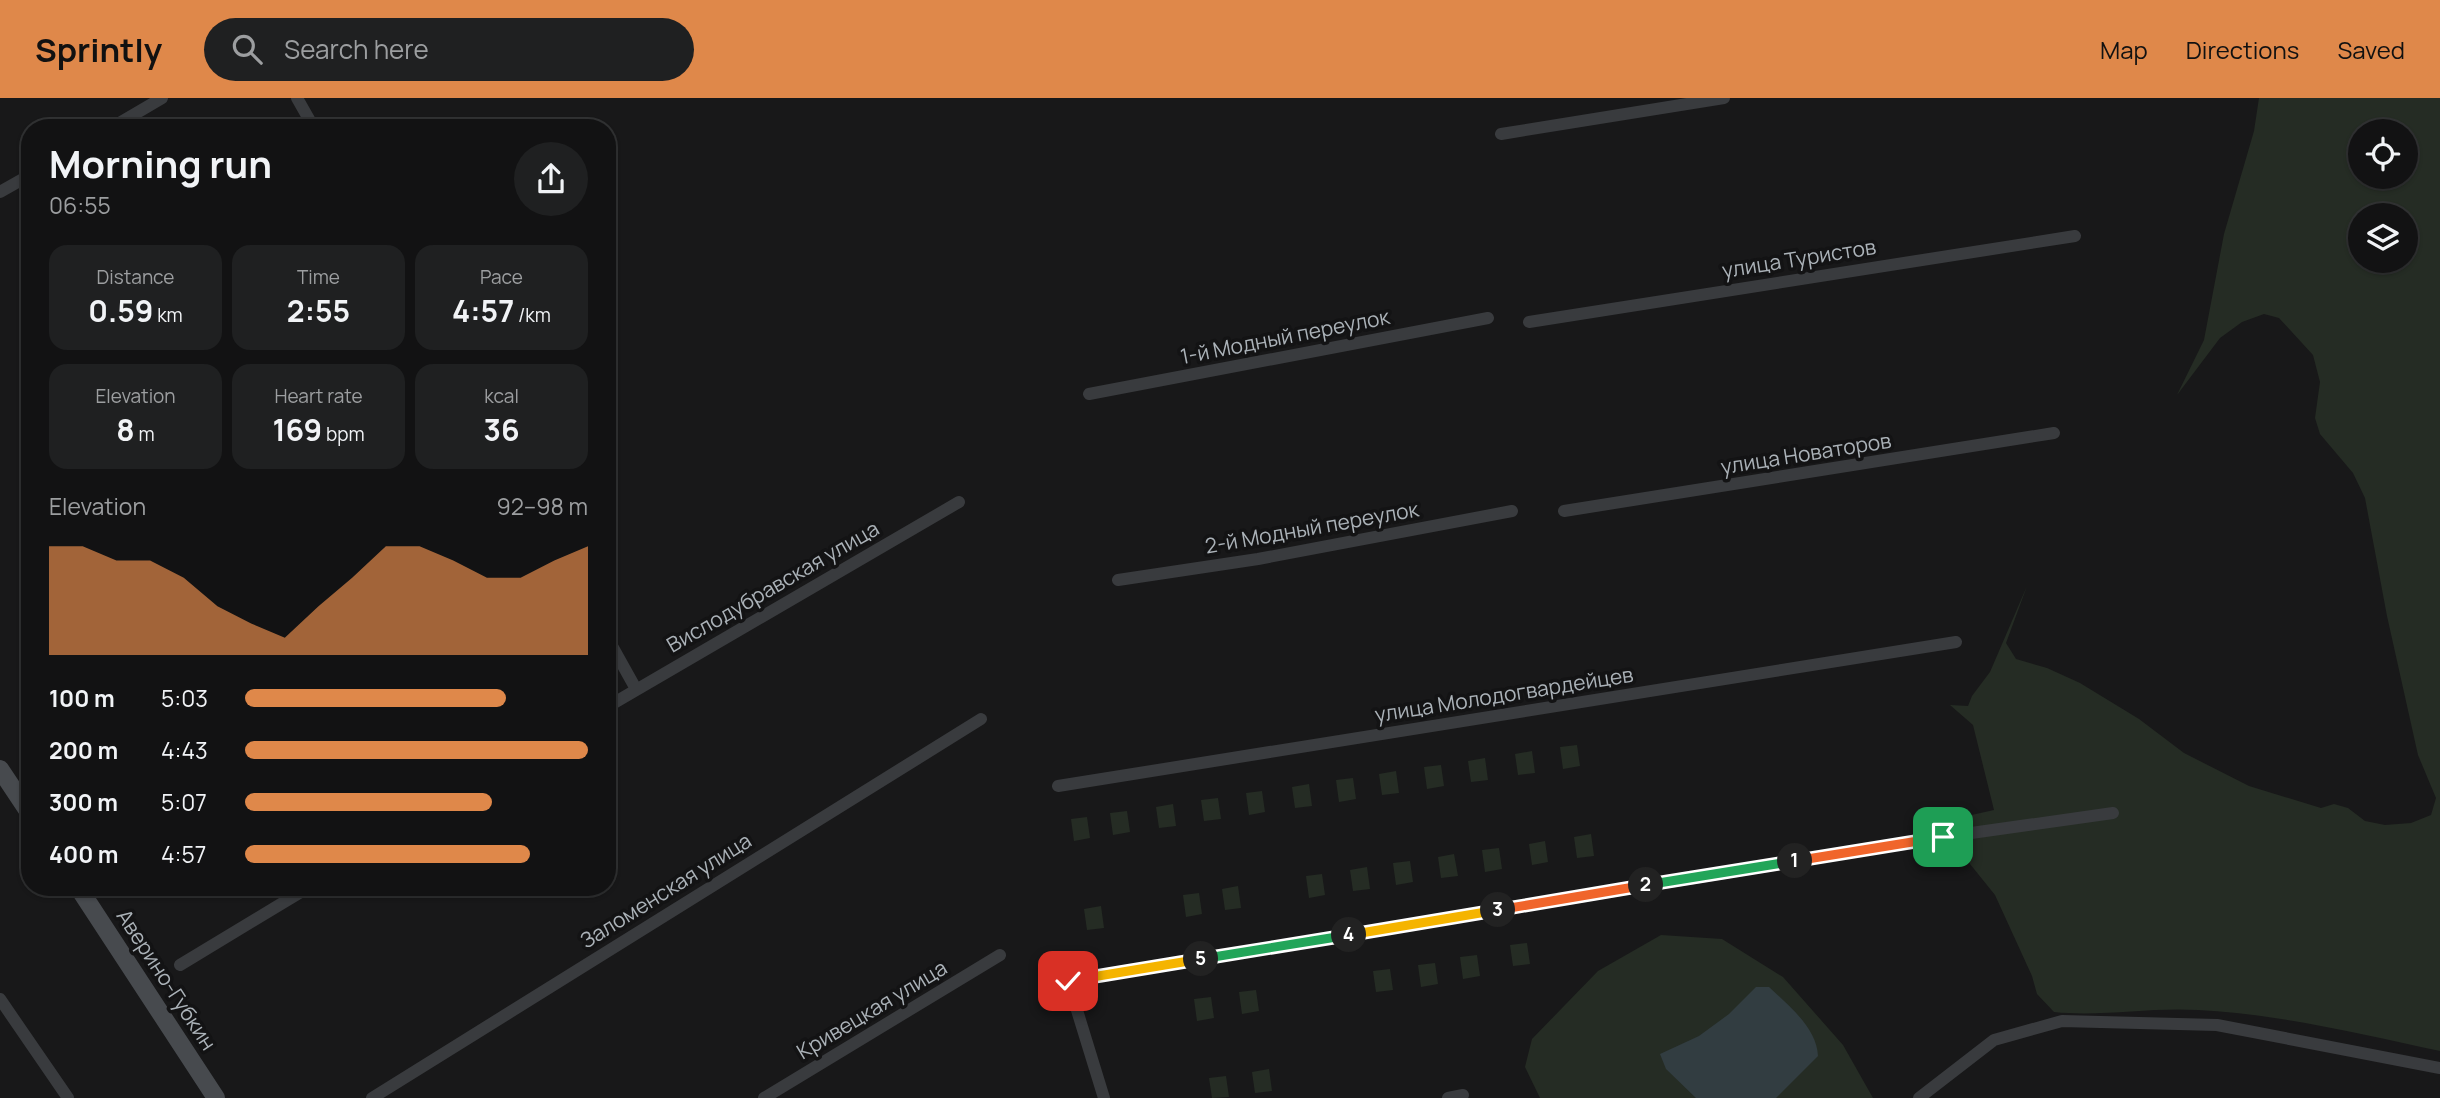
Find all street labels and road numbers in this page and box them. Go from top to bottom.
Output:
street label: улица Туристов [1720,232,1878,284]
street label: 1-й Модный переулок [1178,302,1392,370]
street label: улица Новаторов [1719,426,1893,480]
street label: 2-й Модный переулок [1203,494,1421,560]
street label: Вислодубравская улица [661,514,884,658]
street label: улица Молодогвардейцев [1373,660,1635,728]
street label: Заломенская улица [575,826,756,954]
street label: Аверино-Губкин [111,904,223,1055]
street label: Кривецкая улица [791,953,952,1065]

